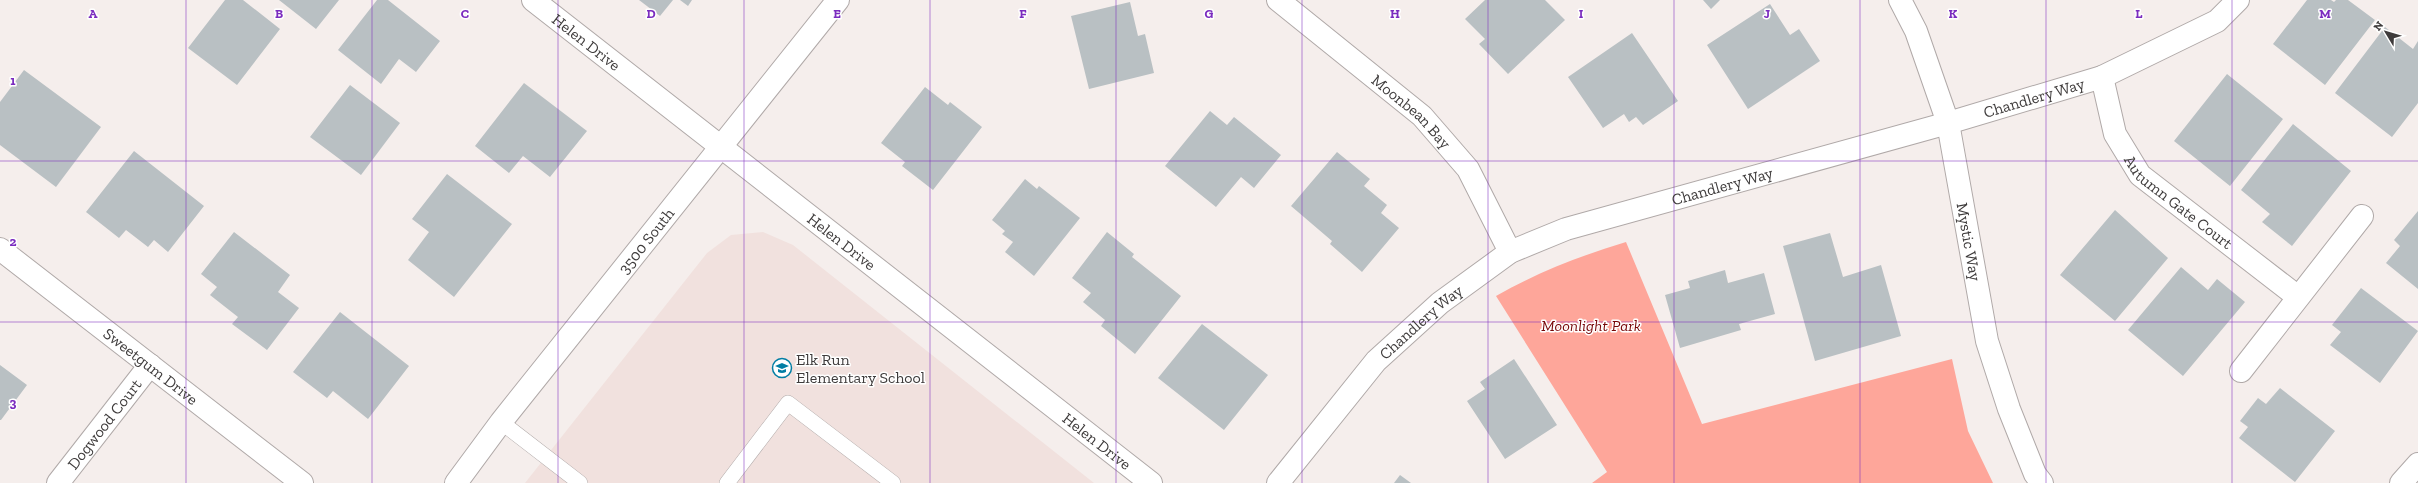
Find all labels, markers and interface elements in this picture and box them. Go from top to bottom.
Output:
text: A [89,6,98,21]
text: B [275,6,283,21]
text: C [461,6,469,21]
text: D [646,6,656,21]
text: E [833,6,841,21]
text: F [1019,6,1027,21]
text: G [1205,6,1214,21]
text: H [1390,6,1400,21]
text: I [1579,6,1584,21]
text: J [1764,6,1770,21]
text: K [1949,6,1958,21]
text: L [2135,6,2143,21]
text: M [2319,6,2331,21]
street label: Helen Drive [549,9,625,74]
north arrow [2366,12,2406,52]
text: N [2371,18,2387,33]
street label: Moonbean Bay [1368,70,1456,153]
text: 1 [10,73,16,88]
street label: Chandlery Way [1981,73,2087,121]
street label: Autumn Gate Court [2121,151,2237,253]
street label: Chandlery Way [1669,162,1776,209]
street label: Mystic Way [1953,201,1986,283]
street label: 3500 South [614,204,678,277]
street label: Helen Drive [804,209,880,274]
text: 2 [10,234,17,249]
street label: Chandlery Way [1375,280,1467,363]
park label: Moonlight Park [1541,316,1641,335]
street label: Sweetgum Drive [100,323,202,409]
place label: Elk Run Elementary School [796,350,925,387]
school or university icon: Elk Run Elementary School [771,357,793,379]
street label: Dogwood Court [63,375,145,473]
text: 3 [10,395,17,410]
street label: Helen Drive [1059,408,1135,474]

